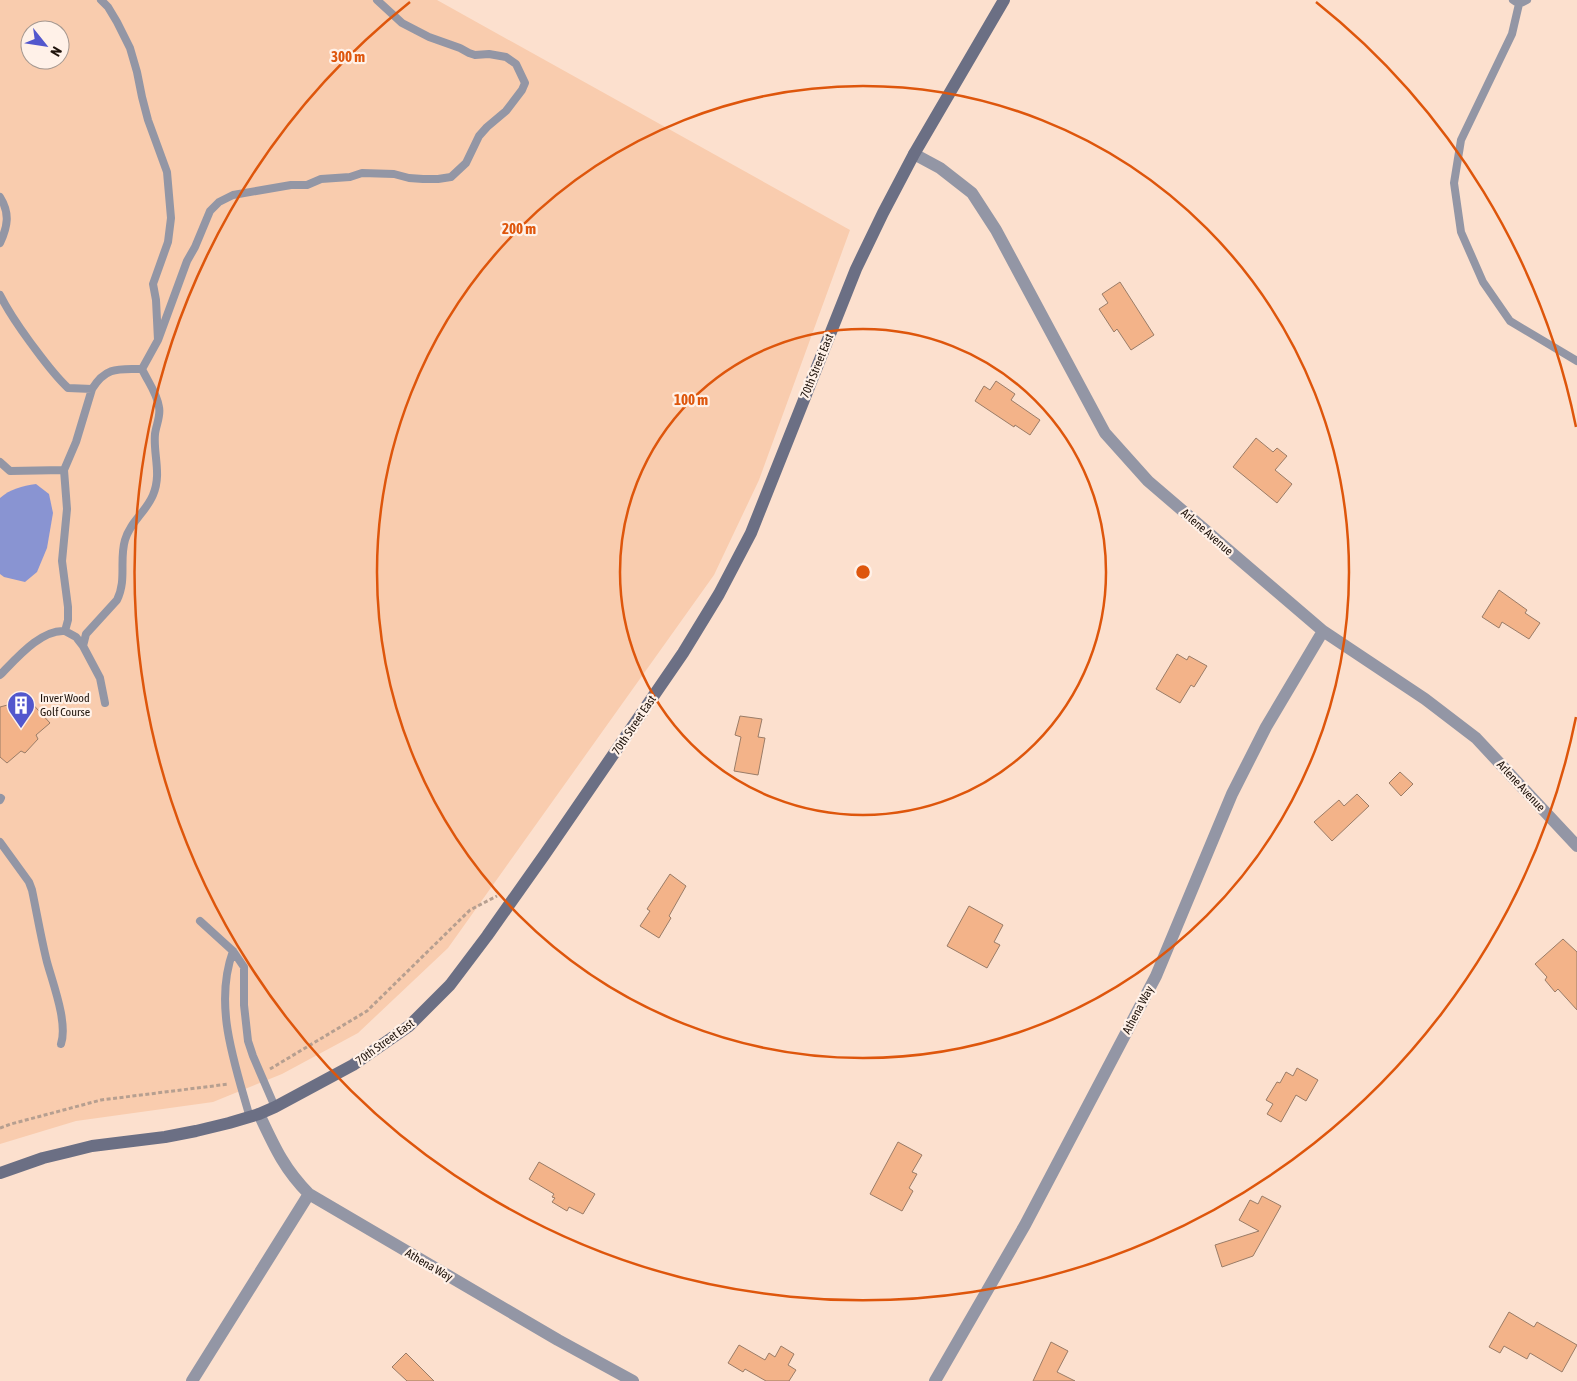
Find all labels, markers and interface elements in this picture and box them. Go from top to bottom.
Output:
north arrow [20,20,70,70]
text: N [47,44,65,59]
text: 300 m [331,48,365,65]
text: 200 m [502,220,536,237]
street label: 70th Street East [798,331,837,400]
text: 100 m [674,391,708,408]
street label: Arlene Avenue [1178,506,1236,558]
centre of rings [854,563,872,581]
building icon: Inver Wood Golf Course [6,690,36,729]
place label: Inver Wood Golf Course [40,691,90,719]
street label: 70th Street East [609,692,659,757]
street label: Arlene Avenue [1494,758,1548,814]
street label: Athena Way [1119,983,1157,1036]
street label: 70th Street East [353,1016,417,1068]
street label: Athena Way [403,1246,455,1284]

